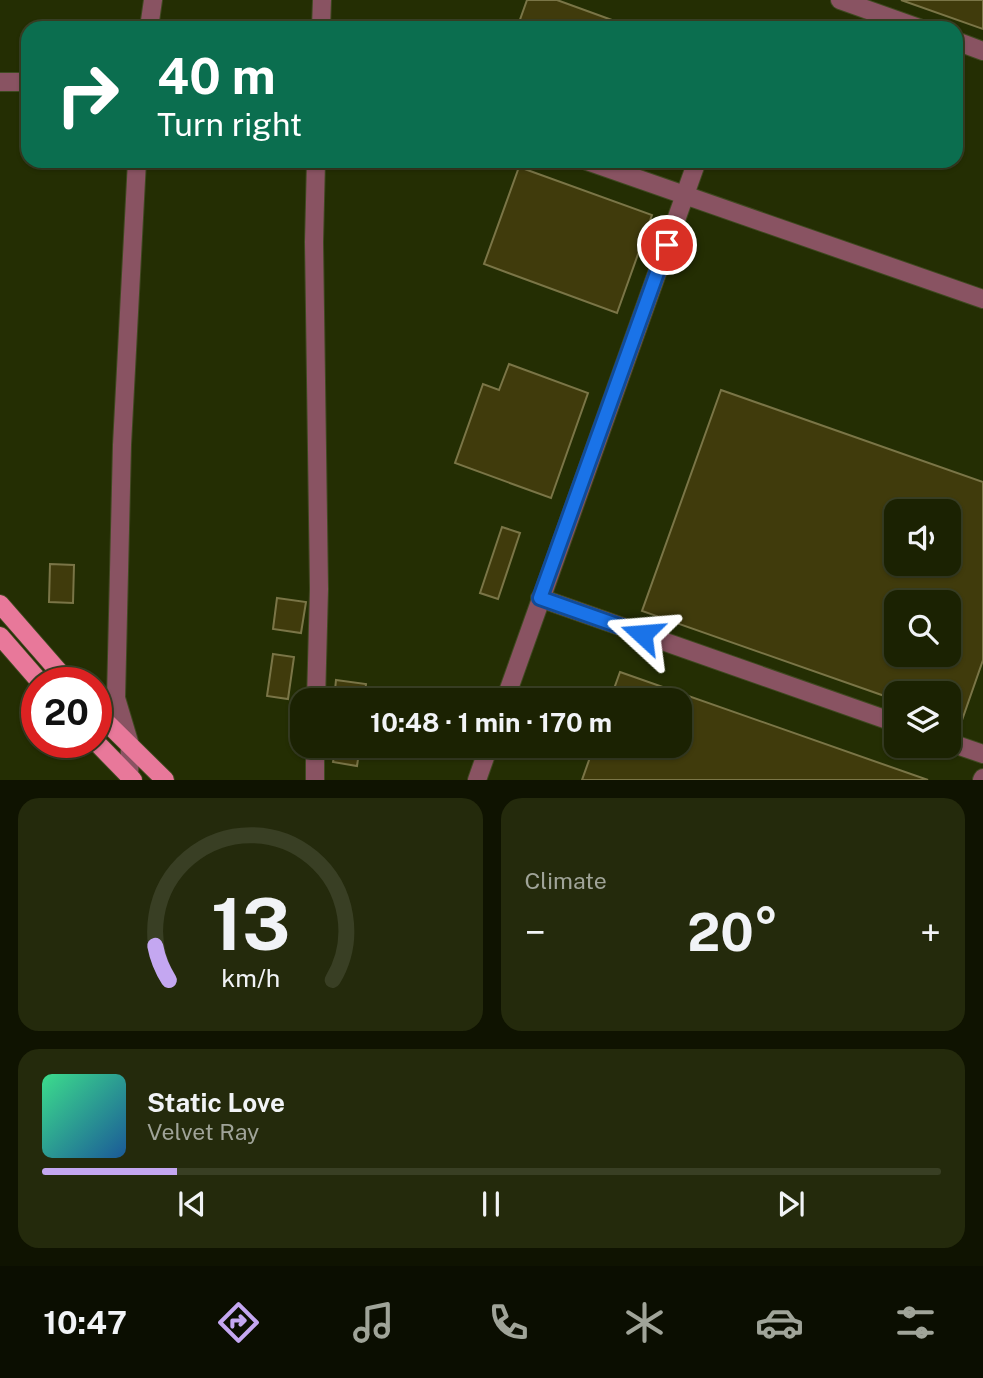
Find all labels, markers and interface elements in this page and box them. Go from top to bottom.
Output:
text: 40 m [157,47,276,105]
icon: right [42,49,133,140]
text: Turn right [157,106,302,143]
pin [637,215,697,275]
icon: arrive [648,226,686,264]
map controls [884,499,961,758]
button: sound [884,499,961,576]
button: search [884,590,961,667]
position arrow [605,597,679,671]
speed limit sign: 20 [21,667,112,758]
button: layers [884,681,961,758]
text: 10:48 · 1 min · 170 m [370,707,612,738]
text: Climate [525,867,607,894]
text: 13 [210,882,290,967]
text: 20° [687,902,778,963]
text: − [525,910,546,955]
text: + [920,910,941,955]
text: km/h [221,963,280,993]
text: Static Love [147,1087,285,1118]
text: Velvet Ray [147,1118,259,1145]
icon: previous [173,1185,211,1223]
icon: pause [472,1185,510,1223]
icon: next [772,1185,810,1223]
icon: directions [214,1298,263,1347]
icon: music [349,1298,398,1347]
icon: phone [484,1298,533,1347]
icon: climate [620,1298,669,1347]
icon: car [755,1298,804,1347]
icon: filters [891,1298,940,1347]
text: 10:47 [43,1304,127,1341]

